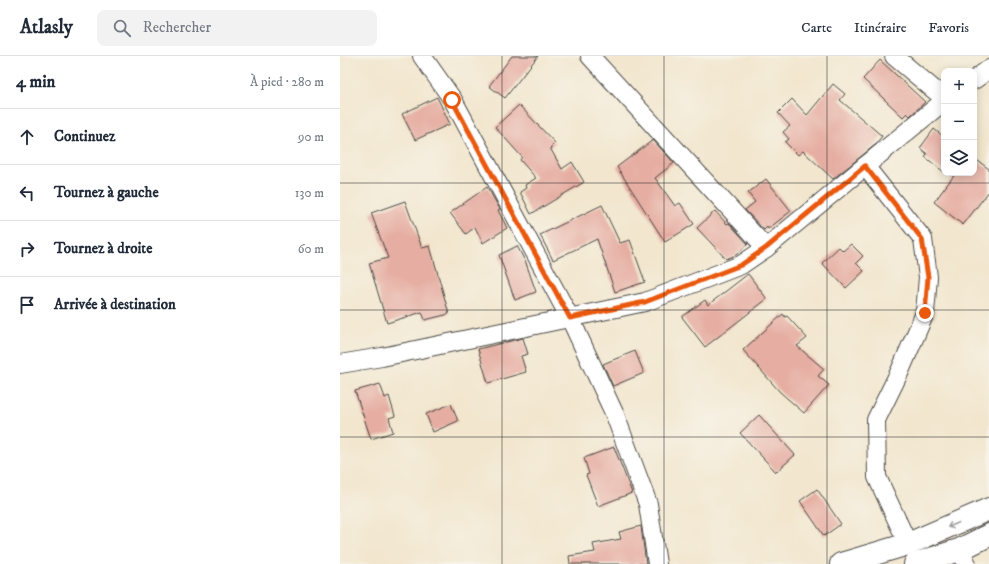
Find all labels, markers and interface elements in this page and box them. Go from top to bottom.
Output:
search box [97,10,377,46]
text: Atlasly [20,16,73,39]
icon: search [111,17,133,39]
text: Rechercher [143,18,211,37]
text: Carte [801,19,832,37]
text: Itinéraire [854,19,907,37]
text: Favoris [929,19,969,37]
map controls [941,68,977,176]
button: + [941,68,977,104]
text: 4 min [16,71,55,93]
text: À pied · 280 m [250,74,324,90]
route start [443,91,461,109]
button: − [941,104,977,140]
icon: ahead [16,126,38,148]
text: Continuez [54,127,115,146]
text: 90 m [298,129,324,145]
button: layers [941,140,977,176]
icon: left [16,182,38,204]
text: Tournez à gauche [54,183,159,202]
text: 130 m [295,185,324,201]
icon: right [16,238,38,260]
text: Tournez à droite [54,239,152,258]
text: 60 m [298,241,324,257]
icon: arrive [16,294,38,316]
text: Arrivée à destination [54,295,176,314]
route end [916,304,934,322]
one-way arrow [948,522,960,529]

